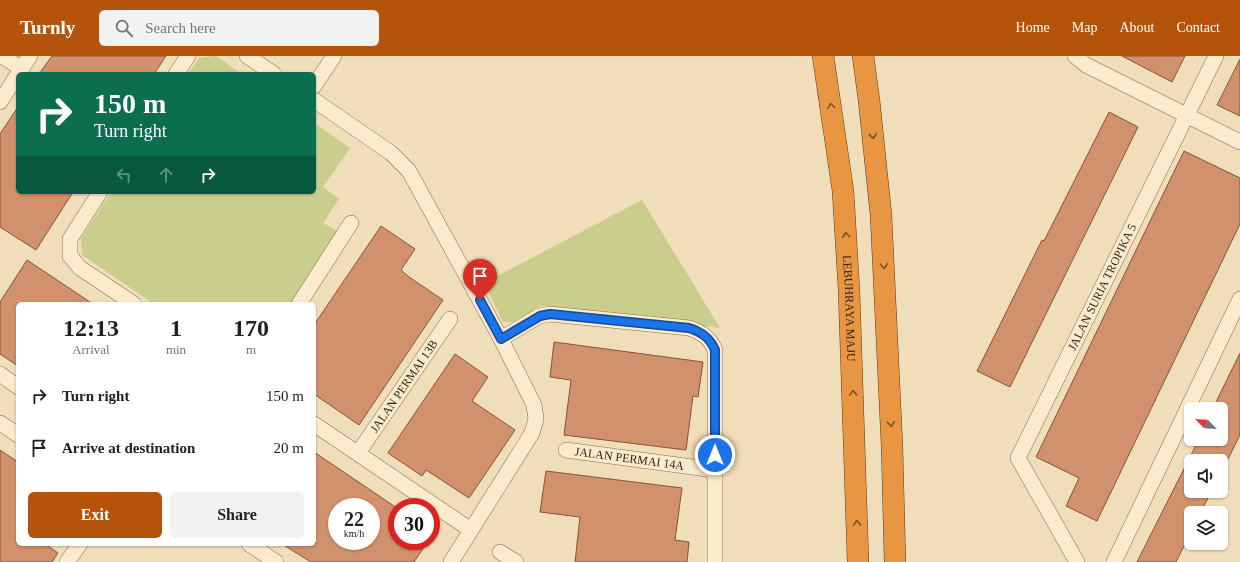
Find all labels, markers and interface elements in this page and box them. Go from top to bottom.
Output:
search box [99,10,379,46]
text: Turnly [20,17,75,38]
icon: search [113,17,135,39]
text: Search here [145,20,216,36]
text: Home [1016,20,1050,35]
text: Map [1072,20,1097,35]
text: About [1119,20,1154,35]
text: Contact [1176,20,1220,35]
icon: right [28,88,80,140]
text: 150 m [94,88,166,119]
one-way arrow [827,103,836,109]
text: Turn right [94,121,167,141]
one-way arrow [868,133,877,139]
icon: left [113,164,135,186]
icon: ahead [155,164,177,186]
icon: right [197,164,219,186]
street label: JALAN SURIA TROPIKA 5 [1065,221,1139,353]
one-way arrow [841,232,850,238]
street label: LEBUHRAYA MAJU [840,255,858,362]
pin [463,259,497,300]
one-way arrow [879,263,888,269]
icon: arrive [469,265,491,287]
text: 12:13 [63,315,119,341]
text: 1 [170,315,182,341]
text: 170 [233,315,269,341]
street label: JALAN PERMAI 13B [367,337,441,435]
text: Arrival [72,342,110,357]
text: min [166,342,186,357]
text: m [246,342,256,357]
icon: right [28,385,50,407]
text: Turn right [62,388,129,404]
text: 150 m [266,388,304,404]
one-way arrow [848,390,857,396]
north arrow [1184,402,1228,446]
map controls [1184,402,1228,550]
one-way arrow [887,421,895,427]
position arrow [694,434,736,476]
icon: arrive [28,437,50,459]
text: Arrive at destination [62,440,195,456]
text: 20 m [274,440,304,456]
street label: JALAN PERMAI 14A [574,444,685,473]
button: sound [1184,454,1228,498]
button: Exit [28,492,162,538]
button: Share [170,492,304,538]
speed limit sign: 30 [388,498,440,550]
button: layers [1184,506,1228,550]
text: 22 [344,508,364,530]
one-way arrow [852,520,861,526]
text: km/h [344,528,364,539]

